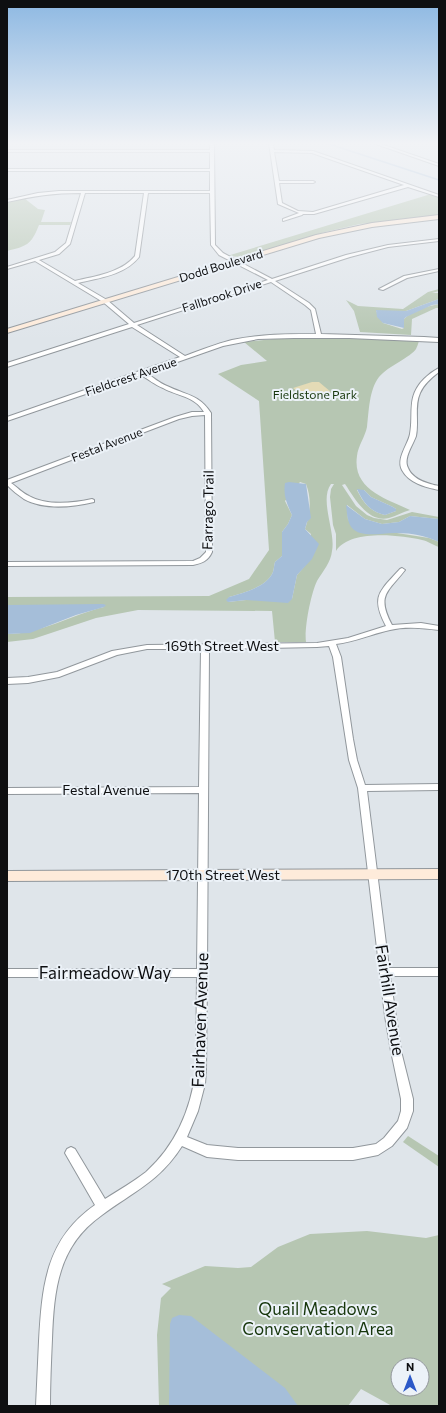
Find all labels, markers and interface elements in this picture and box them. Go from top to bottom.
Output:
street label: Dodd Boulevard [177,246,264,284]
street label: Fallbrook Drive [180,276,263,315]
street label: Fieldcrest Avenue [83,354,178,398]
park label: Fieldstone Park [273,387,358,401]
street label: Festal Avenue [69,424,144,464]
street label: Farrago Trail [198,470,217,550]
street label: 169th Street West [165,637,279,654]
street label: Festal Avenue [62,781,150,798]
street label: 170th Street West [166,866,280,883]
street label: Fairhill Avenue [371,943,410,1057]
street label: Fairhaven Avenue [187,952,212,1088]
street label: Fairmeadow Way [39,962,172,983]
park label: Quail Meadows Convservation Area [242,1298,394,1339]
north arrow [390,1357,430,1397]
text: N [406,1360,414,1373]

